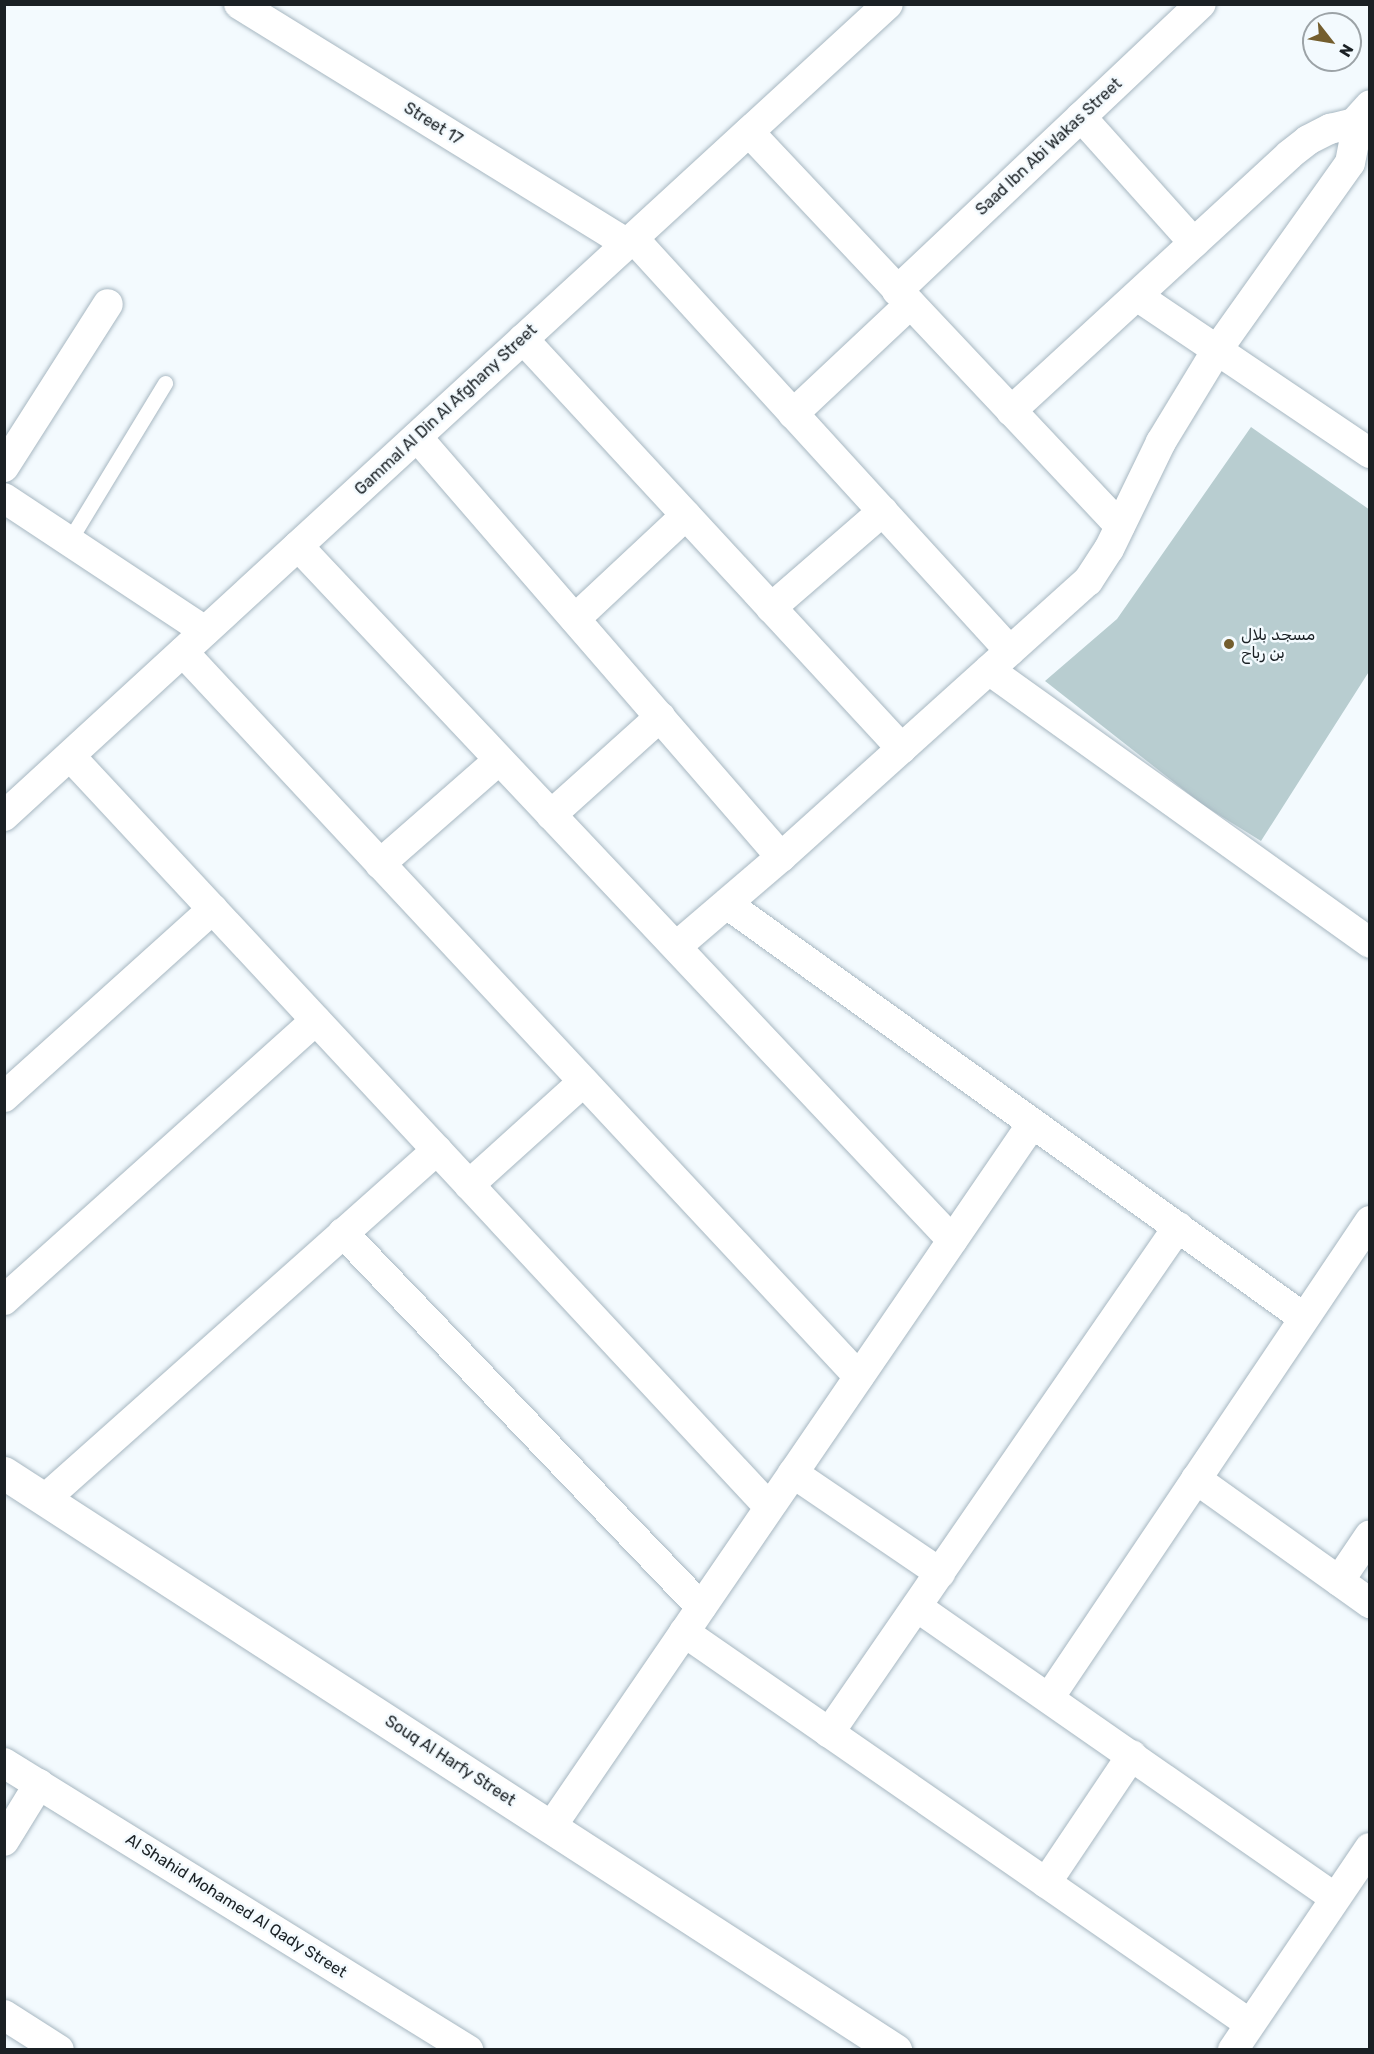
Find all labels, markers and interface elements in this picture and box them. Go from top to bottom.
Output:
north arrow [1302,12,1362,72]
text: N [1335,41,1357,60]
street label: Saad Ibn Abi Wakas Street [972,74,1126,220]
street label: Street 17 [400,99,466,149]
street label: Gammal Al Din Al Afghany Street [350,320,542,500]
place label: مسجد بلال بن رباح [1241,625,1315,663]
marker: مسجد بلال بن رباح [1222,637,1236,651]
street label: Souq Al Harfy Street [381,1711,519,1811]
street label: Al Shahid Mohamed Al Qady Street [122,1830,350,1982]

